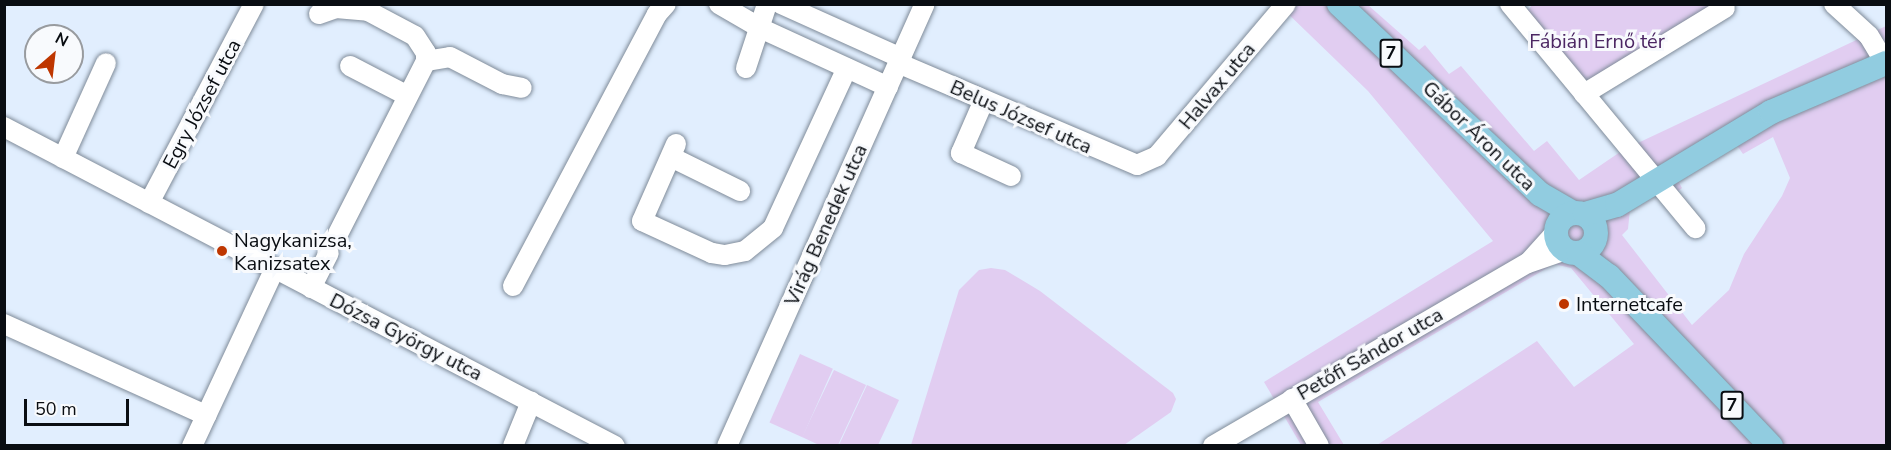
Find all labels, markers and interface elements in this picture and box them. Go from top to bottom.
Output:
north arrow [24,24,84,84]
text: N [51,27,72,52]
park label: Fábián Ernő tér [1529,29,1665,53]
street label: Egry József utca [158,35,246,173]
street label: Halvax utca [1174,38,1260,134]
road number: 7 [1379,38,1403,68]
street label: Belus József utca [946,75,1096,159]
street label: Gábor Áron utca [1418,76,1540,196]
street label: Virág Benedek utca [780,140,872,310]
place label: Nagykanizsa, Kanizsatex [234,228,352,275]
marker: Nagykanizsa, Kanizsatex [215,244,229,258]
street label: Dózsa György utca [326,288,486,386]
place label: Internetcafe [1576,292,1683,316]
marker: Internetcafe [1557,297,1571,311]
street label: Petőfi Sándor utca [1293,303,1447,405]
scale bar [27,387,132,425]
road number: 7 [1720,390,1744,420]
text: 50 m [35,397,77,421]

